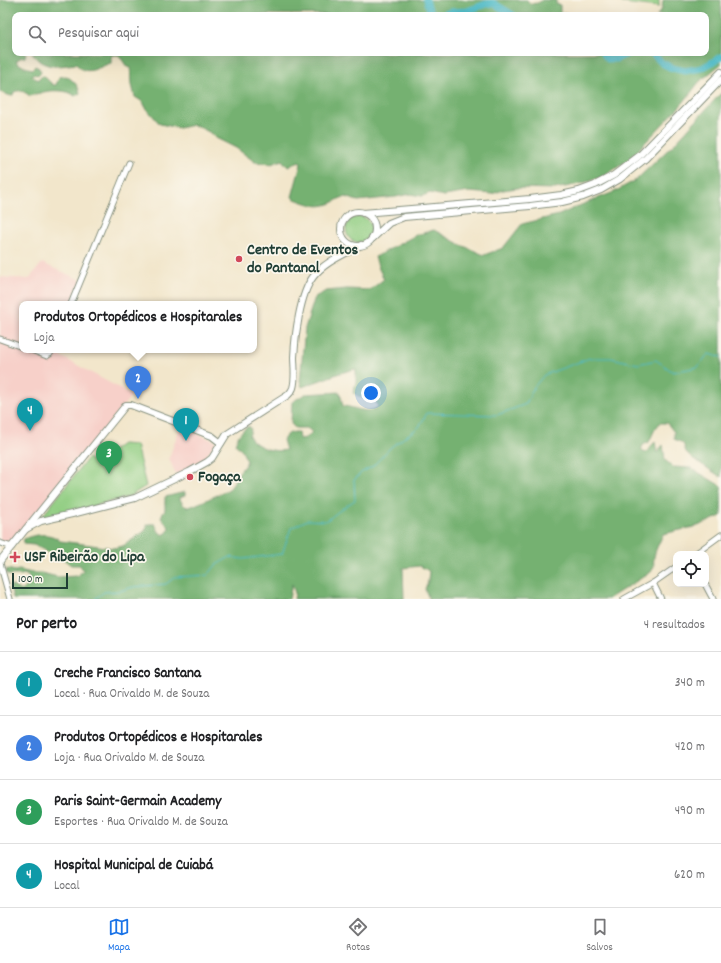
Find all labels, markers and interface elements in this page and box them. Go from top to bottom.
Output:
search box [12,12,709,56]
icon: search [26,23,48,45]
text: Pesquisar aqui [58,23,139,45]
place label: Centro de Eventos do Pantanal [247,239,359,280]
marker: Centro de Eventos do Pantanal [234,254,244,264]
popup [19,301,257,353]
text: Produtos Ortopédicos e Hospitarales [34,307,242,329]
text: Loja [34,329,54,348]
pin: 2 [125,366,151,399]
your location [361,383,381,403]
pin: 4 [17,398,43,431]
pin: 1 [173,408,199,441]
pin: 3 [96,441,122,474]
place label: Fogaça [198,466,242,489]
marker: Fogaça [185,472,195,482]
place label: USF Ribeirão do Lipa [24,546,146,569]
marker: USF Ribeirão do Lipa [9,551,21,563]
map controls [673,551,709,587]
button: locate [673,551,709,587]
scale bar [12,571,68,590]
text: 100 m [18,572,42,588]
text: Por perto [16,613,77,637]
text: 4 resultados [644,616,705,635]
text: Creche Francisco Santana [54,663,201,685]
text: 1 [28,674,30,693]
text: 340 m [675,674,705,693]
text: Local · Rua Orivaldo M. de Souza [54,685,209,704]
text: Produtos Ortopédicos e Hospitarales [54,727,263,749]
text: 2 [26,738,32,757]
text: 420 m [675,738,705,757]
text: Loja · Rua Orivaldo M. de Souza [54,749,204,768]
text: Paris Saint-Germain Academy [54,791,221,813]
text: 3 [26,802,32,821]
text: 490 m [675,802,705,821]
text: Esportes · Rua Orivaldo M. de Souza [54,813,228,832]
text: Hospital Municipal de Cuiabá [54,855,213,877]
text: 4 [26,866,32,885]
text: 620 m [674,866,705,885]
text: Local [54,877,80,896]
tab: Mapa [108,916,130,956]
tab: Rotas [346,916,370,956]
tab: Salvos [586,916,613,956]

